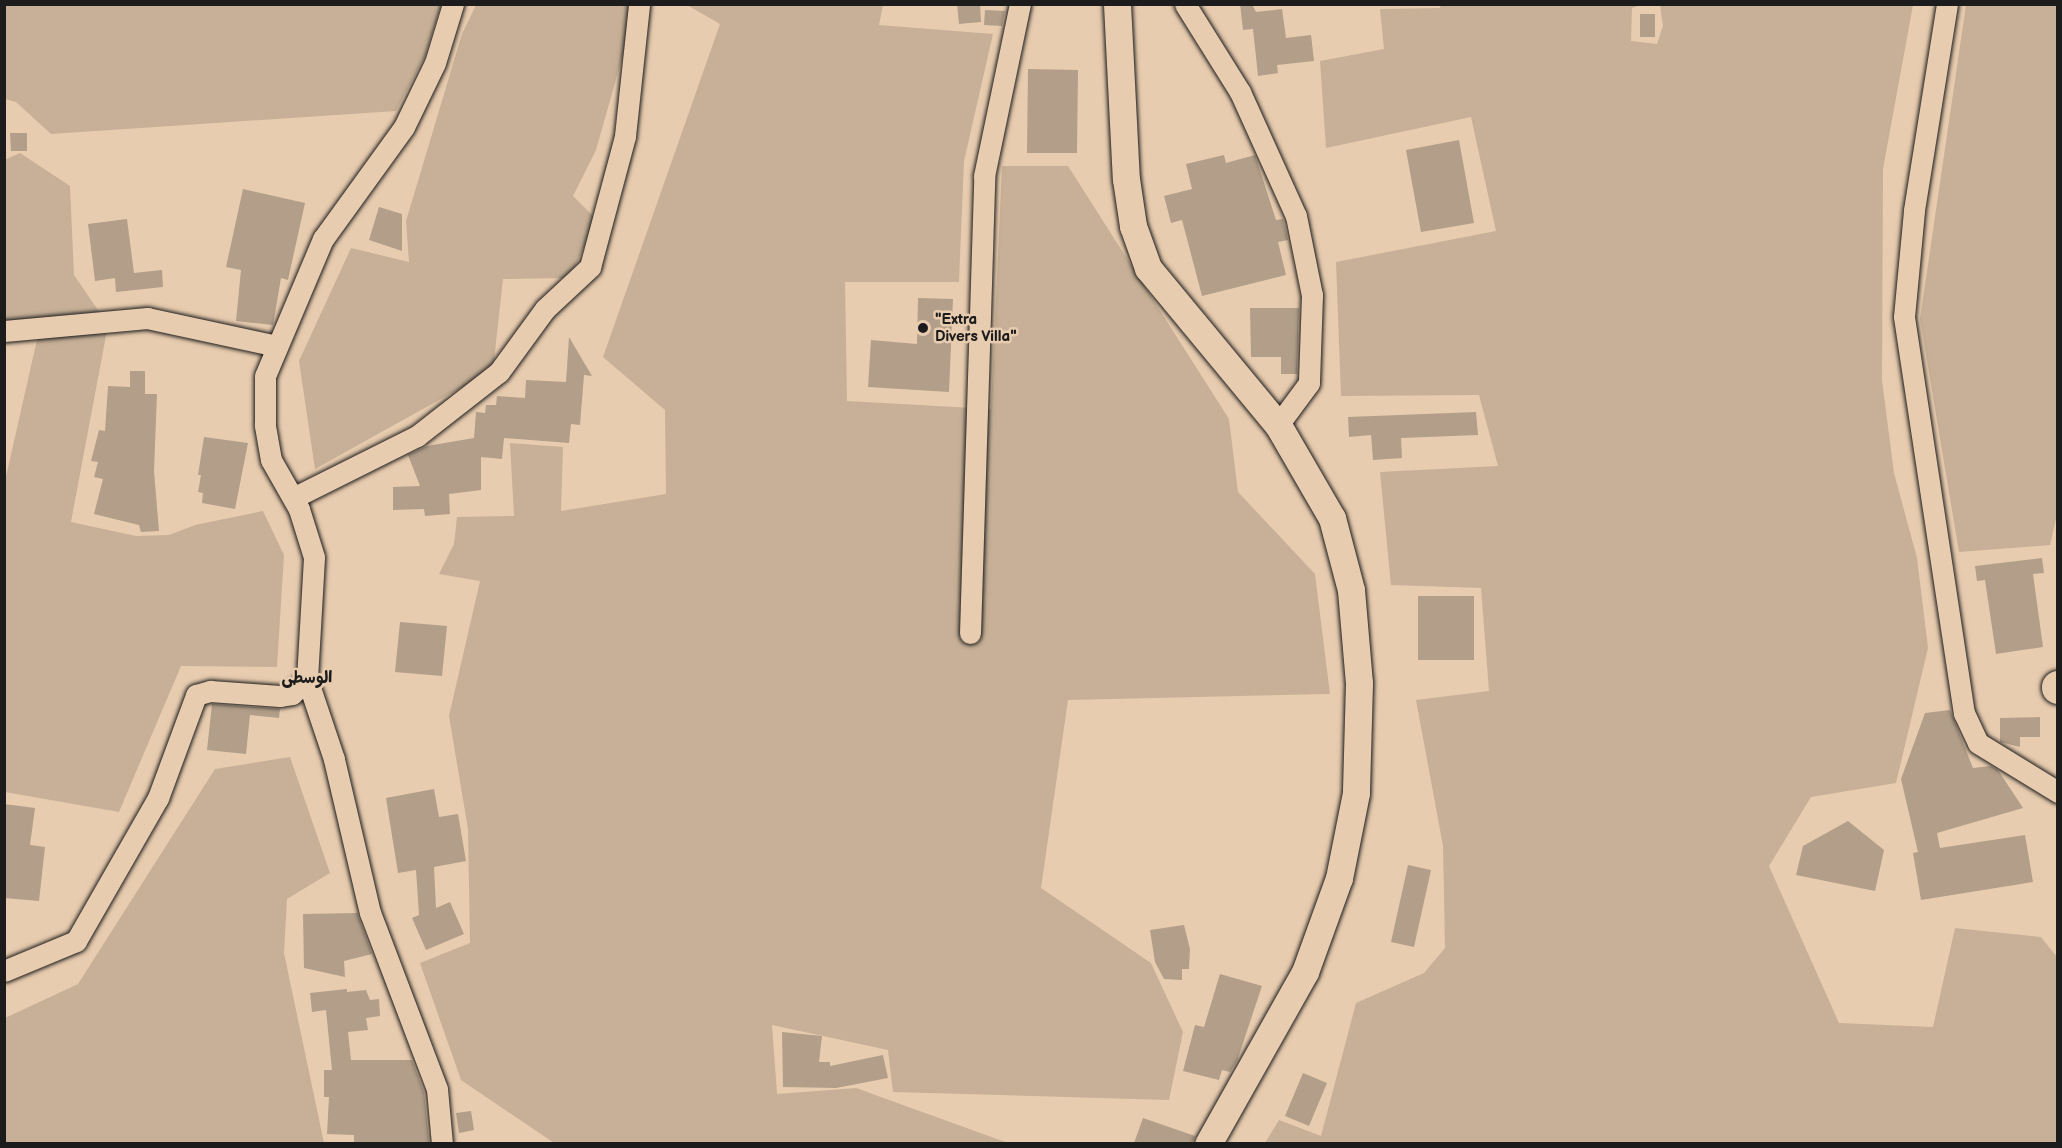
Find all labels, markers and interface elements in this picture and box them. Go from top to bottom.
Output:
place label: "Extra Divers Villa" [935,310,1017,345]
marker: "Extra Divers Villa" [916,321,930,335]
district label: الوسطى [282,669,332,689]

